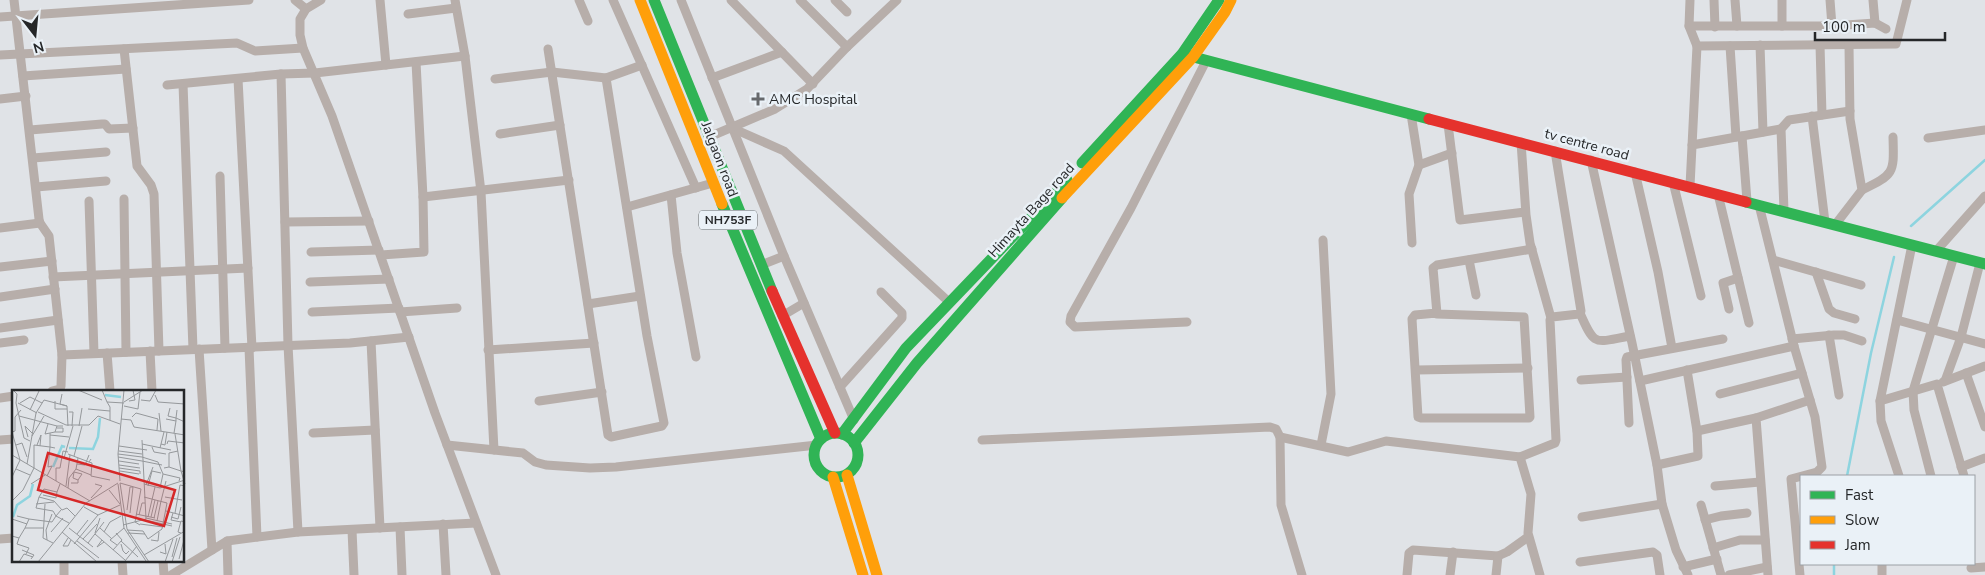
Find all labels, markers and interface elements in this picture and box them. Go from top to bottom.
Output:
north arrow [10,10,60,60]
scale bar [1815,10,1945,42]
text: 100 m [1822,17,1866,37]
text: N [31,36,46,58]
place label: AMC Hospital [769,90,858,109]
marker: AMC Hospital [751,92,765,106]
street label: Jalgaon road [696,118,743,200]
street label: tv centre road [1543,124,1631,165]
street label: Himayta Bage road [984,159,1079,262]
road number: NH753F [699,210,757,230]
inset map [12,390,185,562]
legend [1800,475,1975,565]
text: Fast [1845,485,1874,505]
text: Slow [1845,510,1880,530]
text: Jam [1844,535,1871,555]

